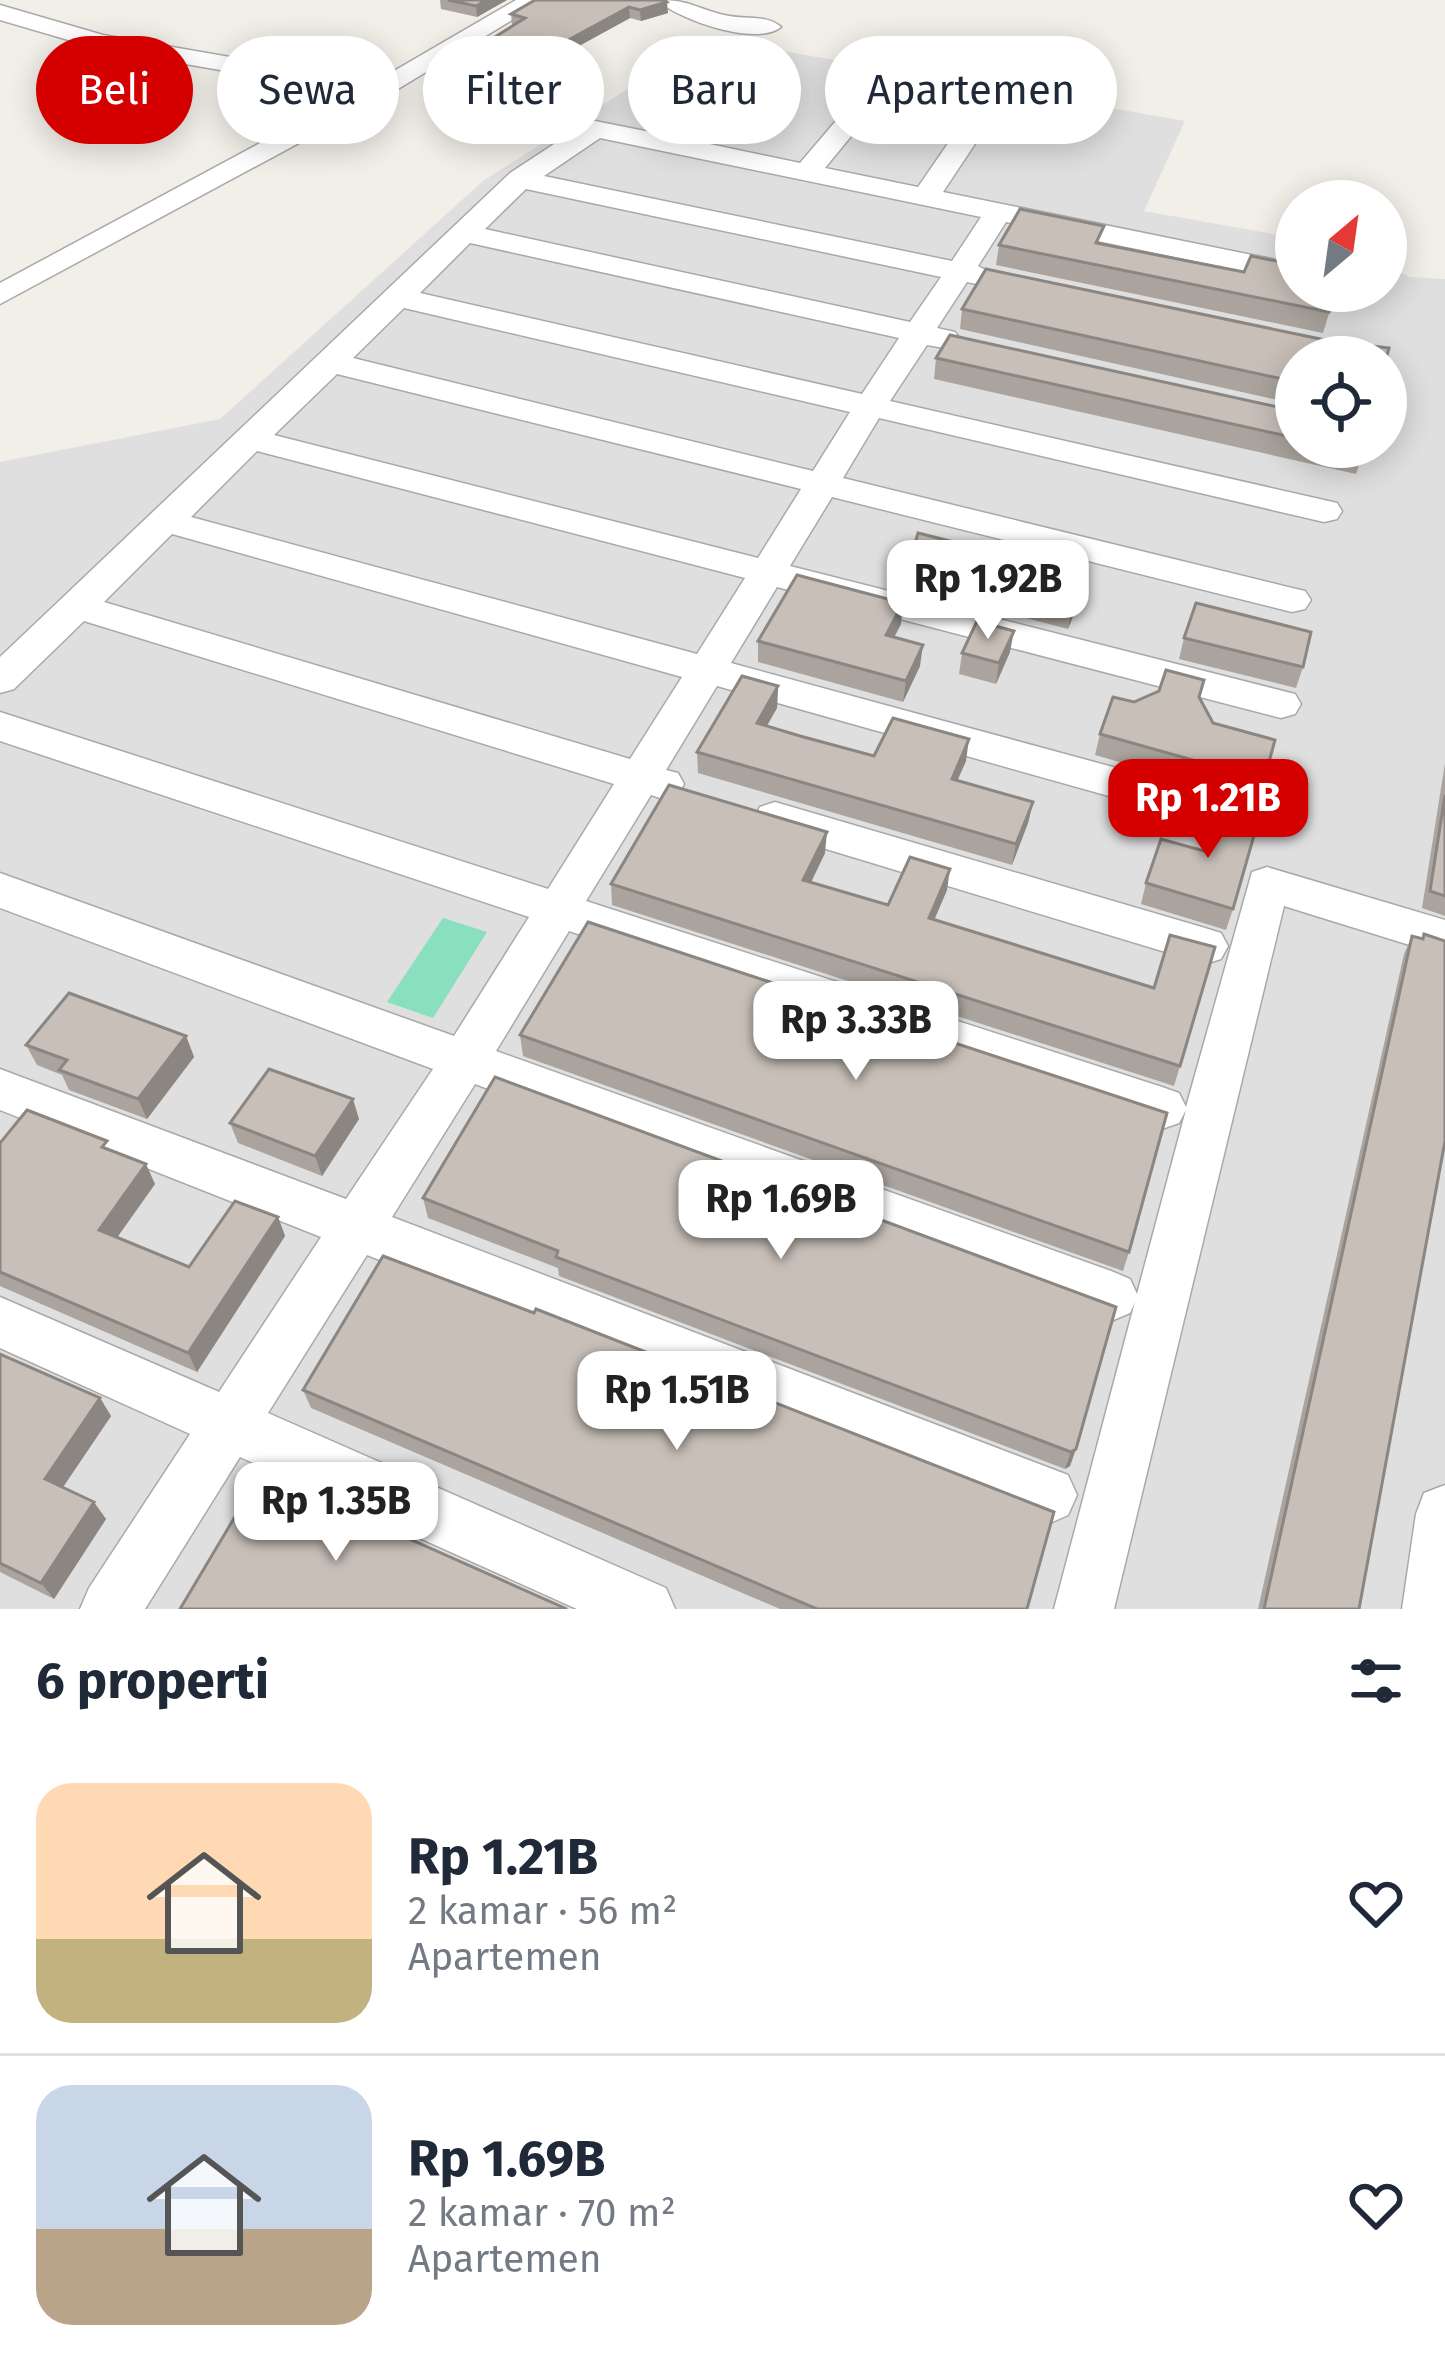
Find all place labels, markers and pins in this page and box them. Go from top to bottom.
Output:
pin: Rp 1.92B [864,540,1112,642]
pin: Rp 1.21B [1084,759,1332,861]
pin: Rp 3.33B [732,981,980,1083]
pin: Rp 1.69B [657,1160,905,1262]
pin: Rp 1.51B [553,1351,801,1453]
pin: Rp 1.35B [212,1462,460,1564]

